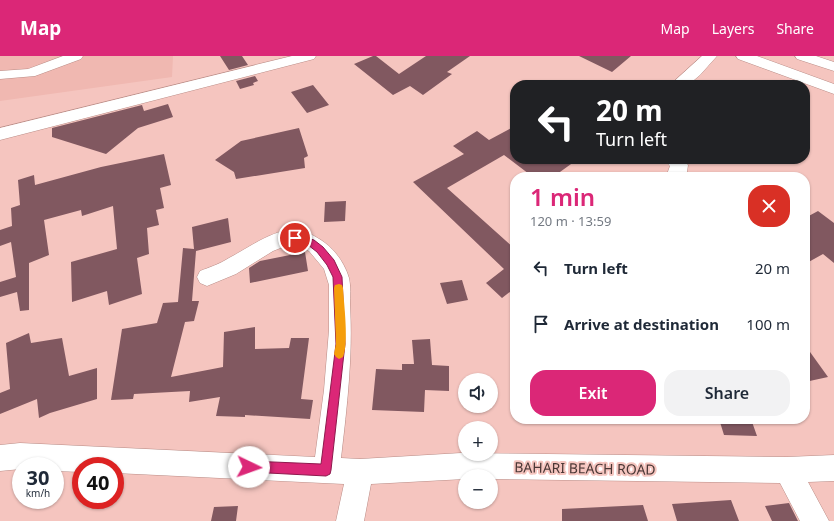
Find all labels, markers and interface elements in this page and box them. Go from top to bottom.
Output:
text: Map [20,15,61,41]
text: Map [661,19,690,38]
text: Layers [712,19,754,38]
text: Share [776,19,814,38]
text: 20 m [596,91,663,129]
icon: left [530,96,582,148]
text: Turn left [596,127,667,151]
text: 1 min [530,180,595,213]
button: close [748,185,790,227]
text: 120 m · 13:59 [530,212,611,230]
pin [278,221,312,255]
icon: arrive [284,227,306,249]
icon: left [530,257,552,279]
text: Turn left [564,258,628,278]
text: 20 m [755,258,790,278]
icon: arrive [530,313,552,335]
text: Arrive at destination [564,314,719,334]
text: 100 m [746,314,790,334]
button: Exit [530,370,656,416]
button: Share [664,370,790,416]
map controls [458,373,498,509]
button: sound [458,373,498,413]
button: + [458,421,498,461]
position arrow [228,446,270,488]
speed limit sign: 40 [72,457,124,509]
street label: BAHARI BEACH ROAD [514,457,656,479]
text: 30 [27,464,49,491]
button: − [458,469,498,509]
text: km/h [26,486,50,500]

